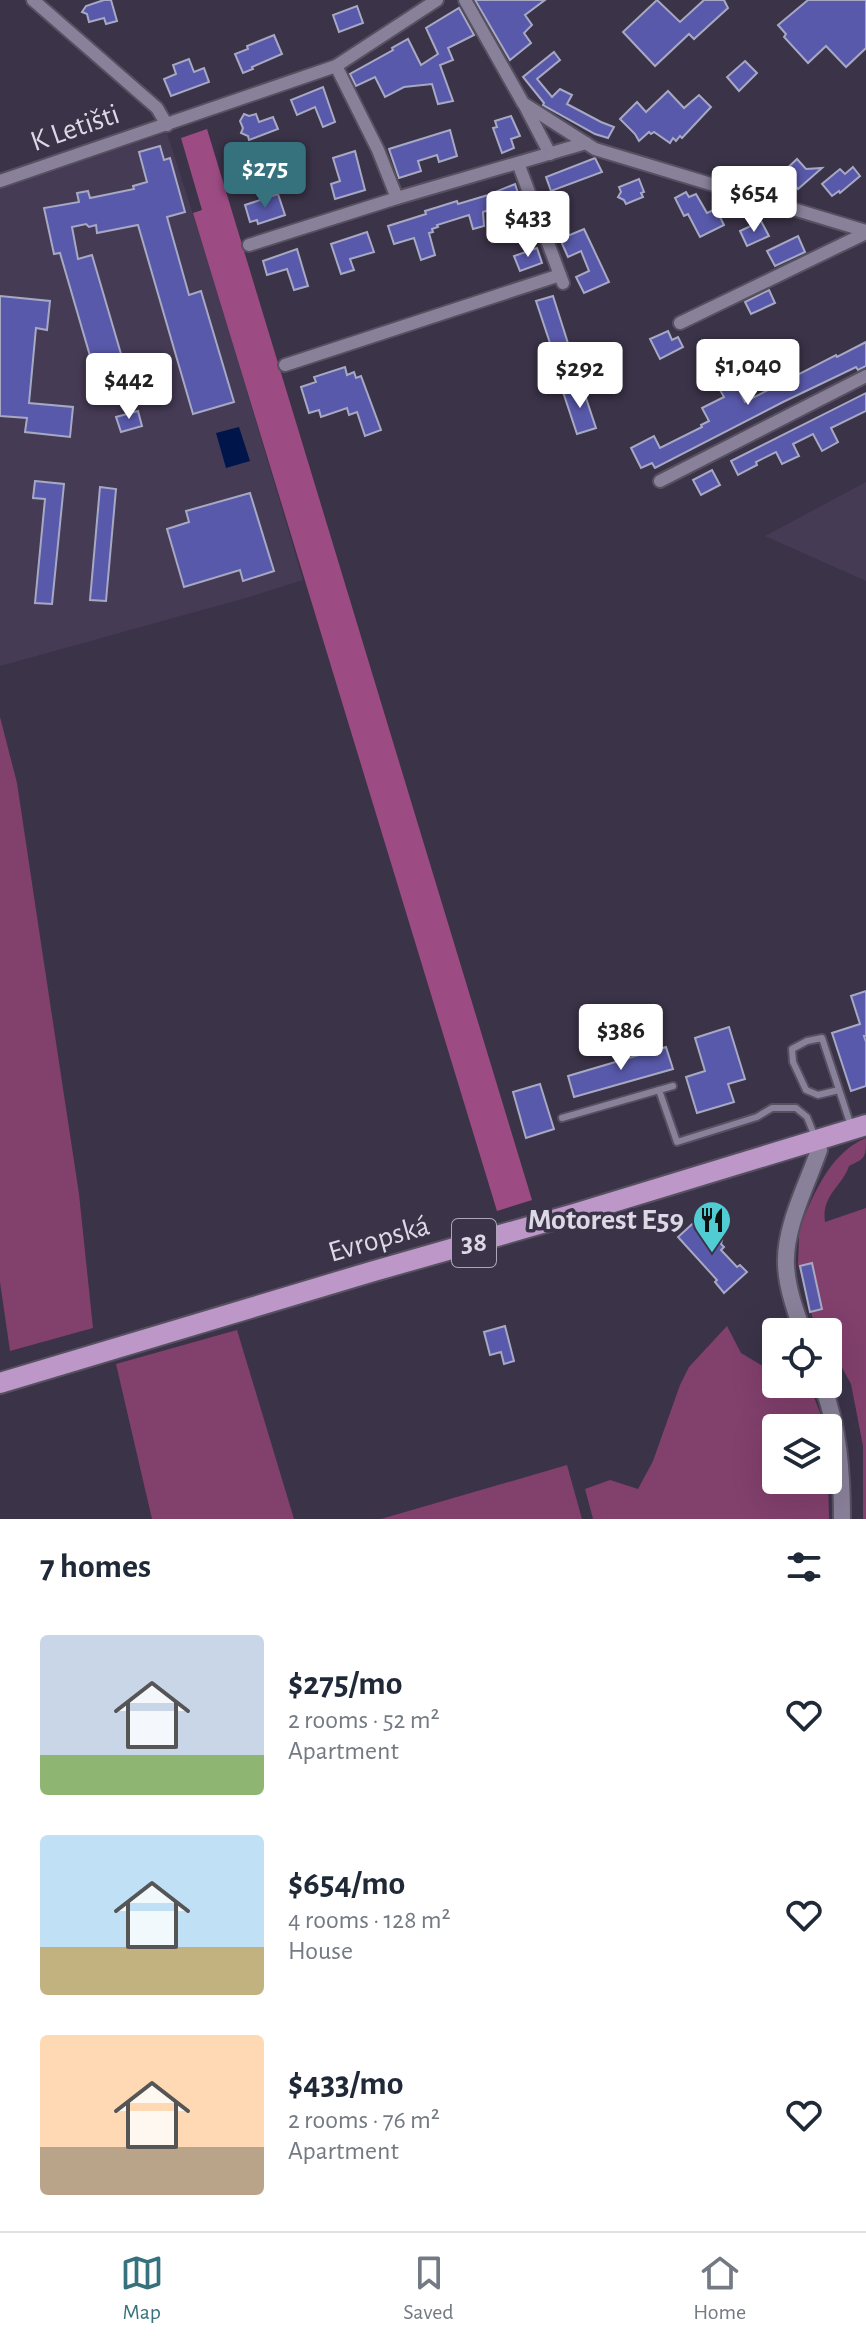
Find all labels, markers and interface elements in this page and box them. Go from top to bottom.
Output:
street label: K Letišti [27,99,123,157]
pin: $275 [218,142,312,210]
text: $275 [242,155,288,181]
pin: $654 [707,166,801,234]
text: $654 [730,179,778,205]
pin: $433 [481,191,575,259]
text: $433 [504,204,552,230]
pin: $1,040 [683,339,813,407]
pin: $292 [533,342,627,410]
text: $1,040 [714,352,782,378]
pin: $442 [82,353,176,421]
text: $292 [556,355,604,381]
text: $442 [104,366,154,392]
pin: $386 [574,1004,668,1072]
text: $386 [597,1017,645,1043]
restaurant icon: Motorest E59 [691,1199,733,1254]
place label: Motorest E59 [528,1205,684,1235]
street label: Evropská [325,1210,433,1268]
road number: 38 [452,1219,496,1267]
map controls [762,1318,842,1494]
button: locate [762,1318,842,1398]
button: layers [762,1414,842,1494]
icon: filters [782,1545,826,1589]
text: 7 homes [40,1550,151,1584]
icon: home [104,1667,200,1763]
text: $275/mo [288,1667,403,1701]
icon: heart [782,1693,826,1737]
text: 2 rooms · 52 m² [288,1707,440,1733]
text: Apartment [288,1738,399,1764]
icon: home [104,1867,200,1963]
text: $654/mo [288,1867,405,1901]
icon: heart [782,1893,826,1937]
text: 4 rooms · 128 m² [288,1907,451,1933]
text: House [288,1938,353,1964]
icon: home [104,2067,200,2163]
text: $433/mo [288,2067,404,2101]
icon: heart [782,2093,826,2137]
text: 2 rooms · 76 m² [288,2107,440,2133]
text: Apartment [288,2138,399,2164]
tab: Map [120,2251,164,2325]
tab: Saved [403,2251,454,2325]
tab: Home [693,2251,746,2325]

